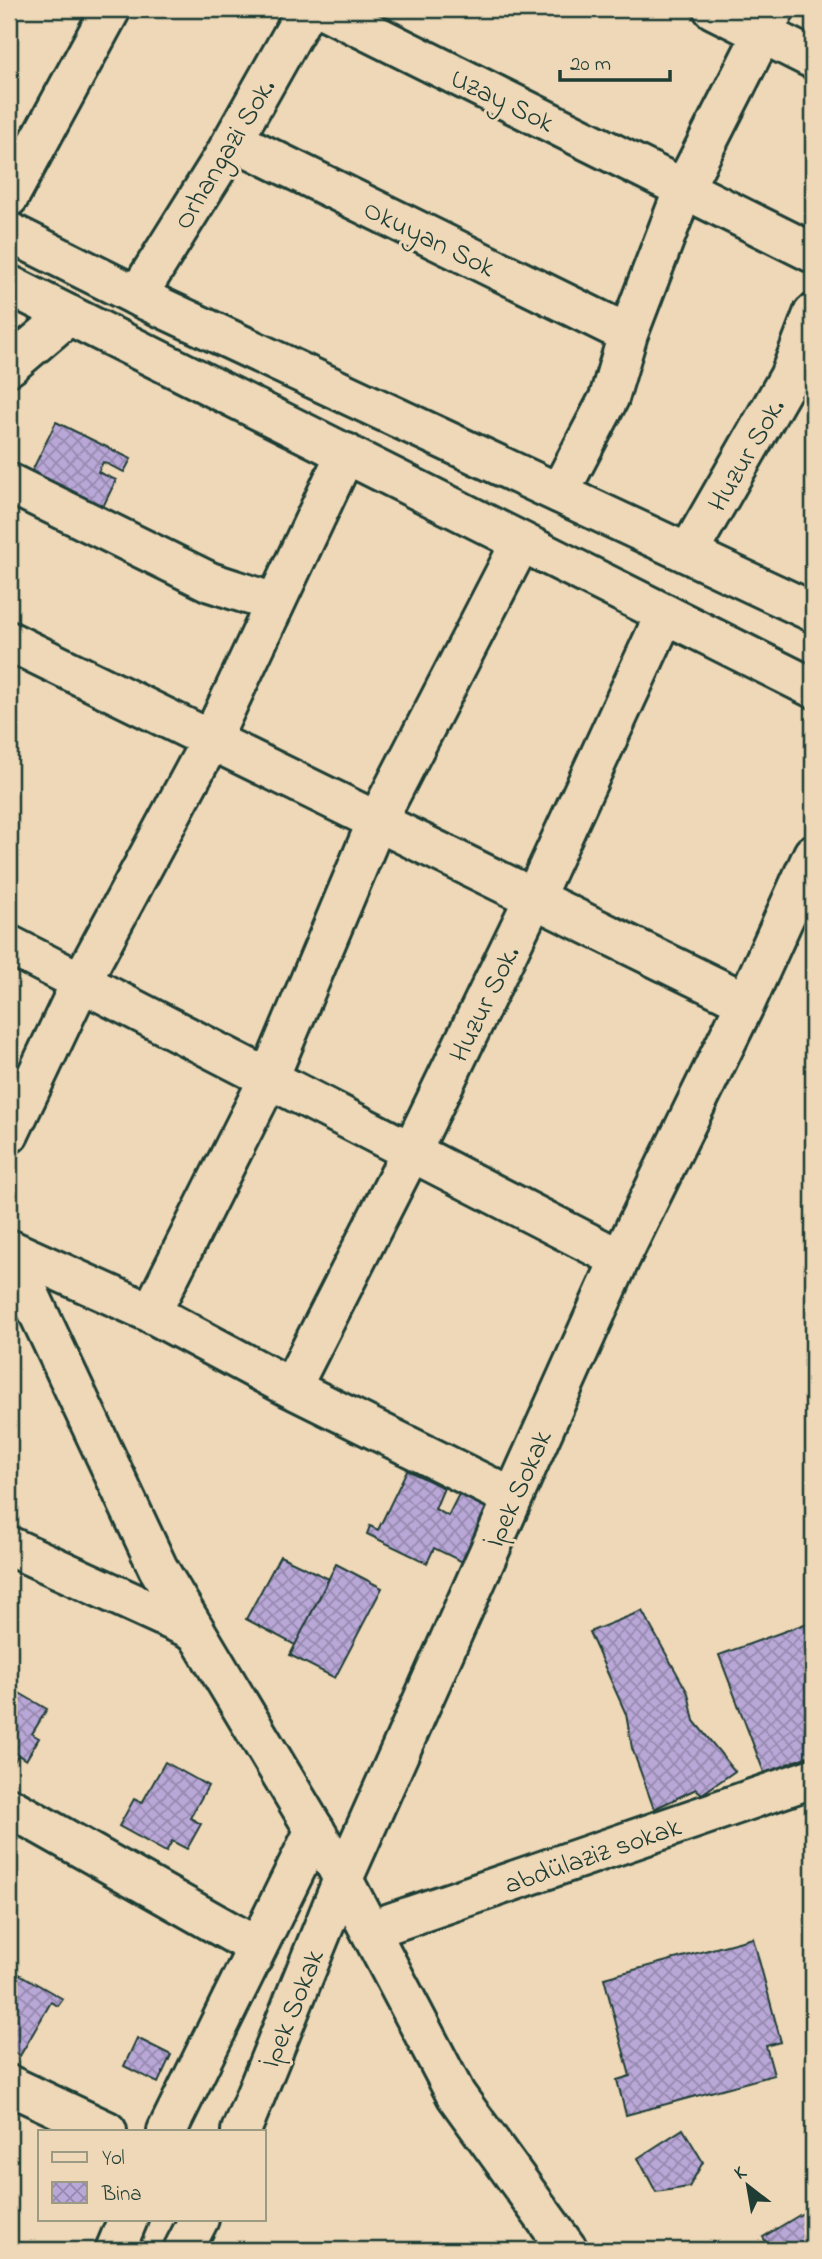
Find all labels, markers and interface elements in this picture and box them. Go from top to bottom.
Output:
scale bar [560,38,670,82]
text: 20 m [570,50,611,80]
street label: Uzay Sok [443,59,561,145]
street label: Orhangazi Sok. [165,71,287,238]
street label: Okuyan Sok [356,191,502,290]
street label: Huzur Sok. [699,391,797,520]
street label: Huzur Sok. [440,939,532,1070]
street label: İpek Sokak [476,1423,565,1555]
street label: abdülaziz sokak [499,1808,688,1907]
street label: İpek Sokak [252,1943,337,2075]
legend [38,2130,266,2220]
text: Yol [102,2144,125,2174]
north arrow [714,2150,784,2220]
text: K [730,2159,752,2188]
text: Bina [101,2180,142,2210]

